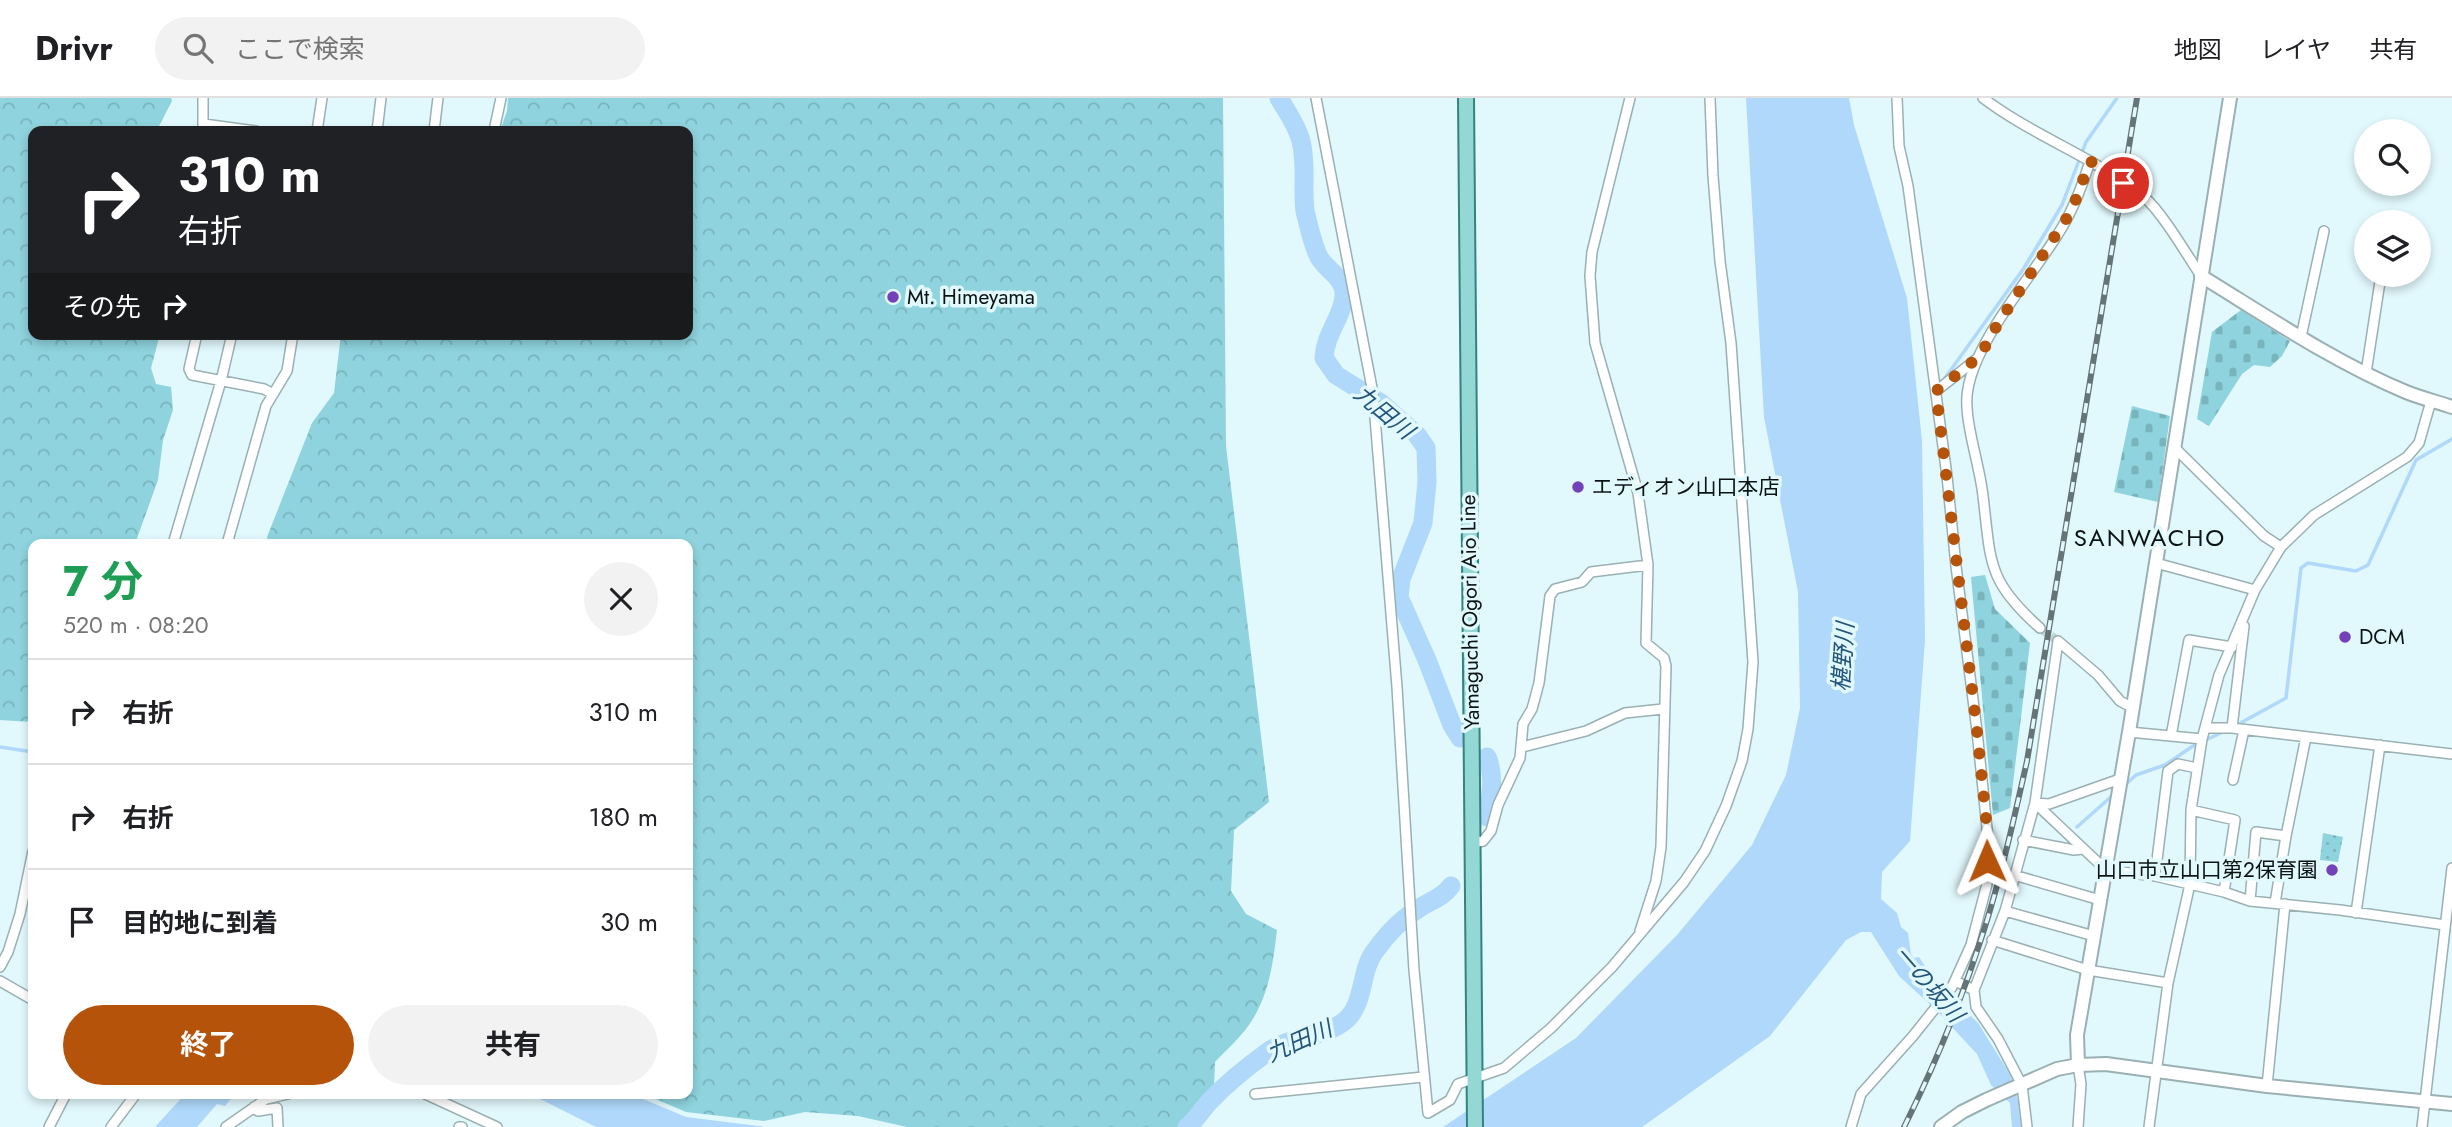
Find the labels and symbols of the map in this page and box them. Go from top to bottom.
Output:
pin [2093,153,2153,213]
place label: Mt. Himeyama [907,282,1035,312]
marker: Mt. Himeyama [885,289,901,305]
water label: 九田川 [1347,377,1424,449]
place label: エディオン山口本店 [1592,472,1780,502]
marker: エディオン山口本店 [1570,479,1586,495]
street label: Yamaguchi Ogori Aio Line [1453,494,1487,730]
district label: SANWACHO [2074,520,2226,555]
water label: 椹野川 [1824,618,1863,693]
place label: DCM [2359,622,2405,652]
marker: DCM [2337,629,2353,645]
position arrow [1950,824,2024,898]
place label: 山口市立山口第２保育園 [2096,855,2318,885]
marker: 山口市立山口第２保育園 [2324,862,2340,878]
water label: 一の坂川 [1886,938,1974,1032]
water label: 九田川 [1261,1010,1340,1071]

